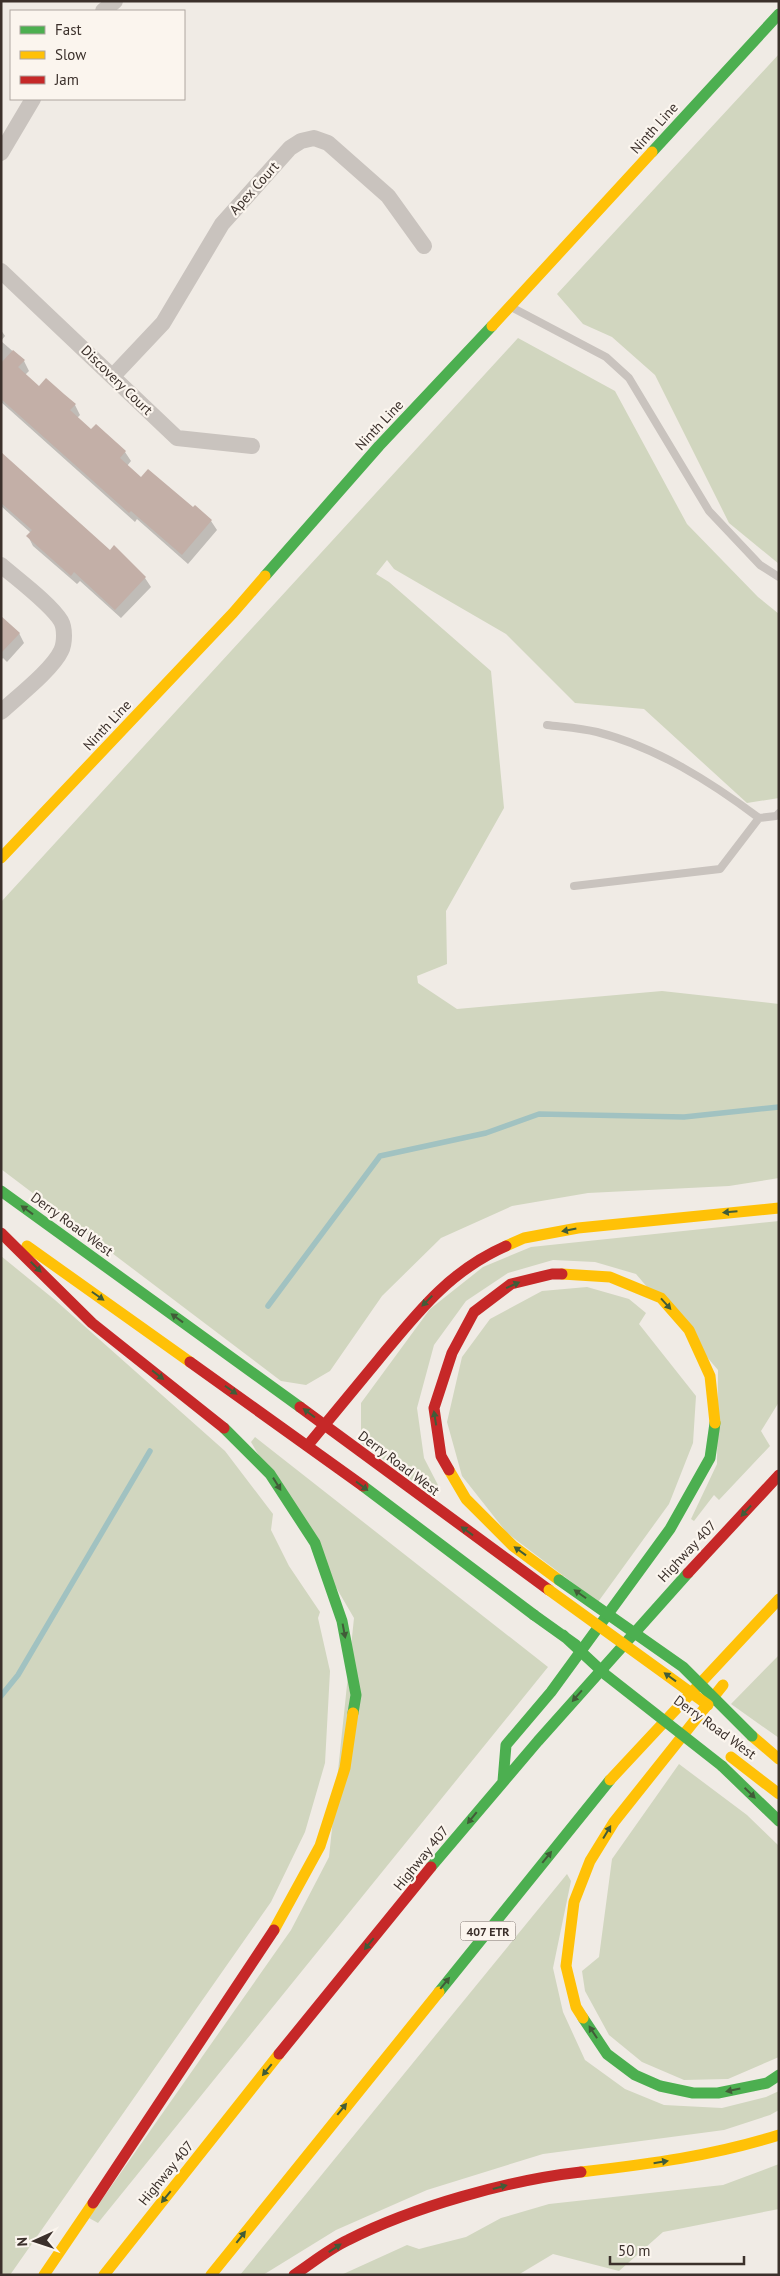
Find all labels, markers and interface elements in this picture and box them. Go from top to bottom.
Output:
legend [10,10,185,100]
text: Fast [55,20,82,39]
text: Slow [55,45,86,64]
text: Jam [54,70,79,89]
street label: Ninth Line [626,99,682,157]
street label: Apex Court [225,157,283,218]
street label: Discovery Court [77,341,157,419]
street label: Ninth Line [351,396,407,454]
street label: Ninth Line [79,696,135,754]
street label: Derry Road West [27,1188,117,1260]
one-way arrow [20,1205,34,1215]
one-way arrow [722,1209,738,1217]
one-way arrow [560,1226,576,1234]
one-way arrow [30,1261,42,1273]
one-way arrow [506,1281,520,1289]
one-way arrow [91,1291,105,1301]
one-way arrow [421,1295,433,1307]
one-way arrow [660,1298,672,1310]
one-way arrow [171,1312,184,1323]
one-way arrow [151,1369,164,1380]
one-way arrow [224,1385,238,1395]
one-way arrow [302,1408,316,1418]
one-way arrow [431,1410,439,1426]
street label: Derry Road West [355,1426,444,1500]
one-way arrow [272,1477,282,1491]
one-way arrow [355,1480,368,1491]
one-way arrow [740,1504,752,1516]
street label: Highway 407 [654,1516,720,1586]
one-way arrow [460,1526,474,1536]
one-way arrow [513,1546,527,1556]
one-way arrow [573,1589,587,1599]
one-way arrow [340,1623,348,1639]
one-way arrow [663,1672,676,1682]
one-way arrow [572,1689,583,1702]
street label: Derry Road West [670,1691,760,1763]
one-way arrow [744,1787,756,1799]
one-way arrow [467,1812,478,1825]
street label: Highway 407 [389,1822,453,1894]
one-way arrow [603,1826,612,1839]
one-way arrow [542,1851,553,1864]
road number: 407 ETR [460,1922,516,1940]
one-way arrow [364,1937,375,1950]
one-way arrow [439,1977,450,1990]
one-way arrow [588,2026,597,2039]
one-way arrow [262,2064,273,2077]
one-way arrow [726,2086,741,2094]
one-way arrow [337,2103,348,2116]
street label: Highway 407 [134,2137,198,2209]
one-way arrow [653,2158,669,2166]
one-way arrow [493,2183,508,2191]
one-way arrow [160,2191,171,2204]
north arrow [10,2216,60,2266]
one-way arrow [236,2230,247,2243]
scale bar [610,2234,744,2266]
text: N [13,2237,31,2247]
text: 50 m [618,2241,651,2260]
one-way arrow [328,2243,341,2252]

